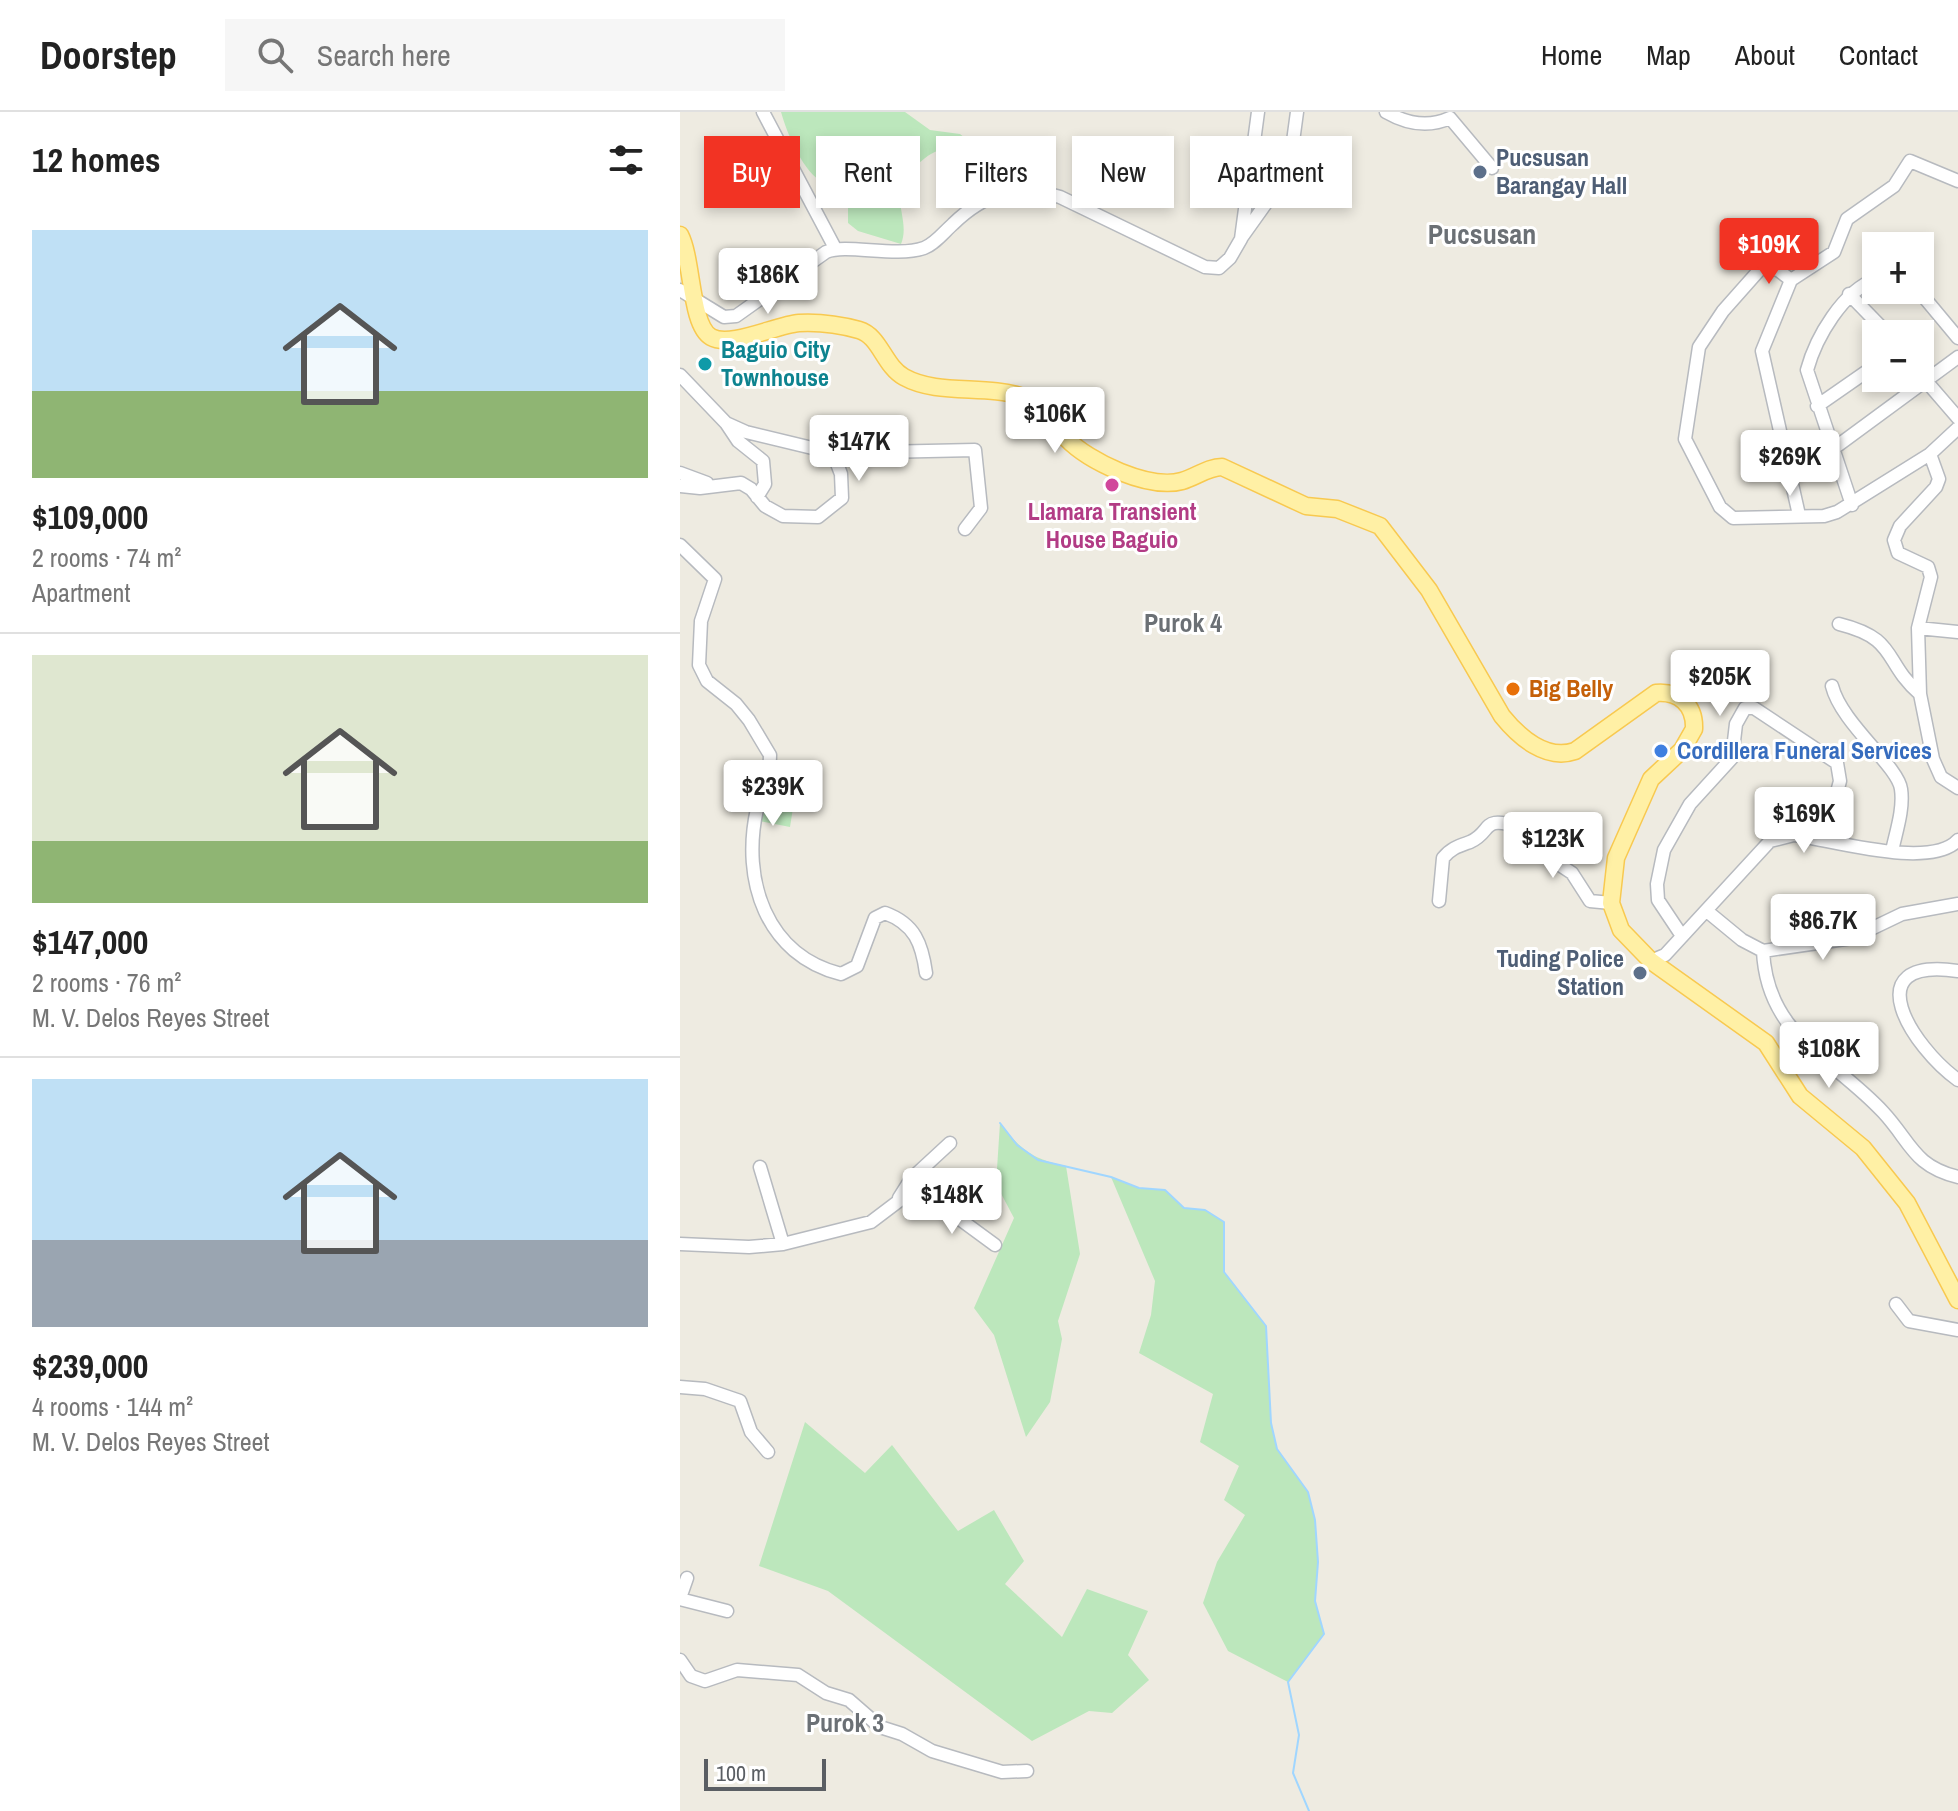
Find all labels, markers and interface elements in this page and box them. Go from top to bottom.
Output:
search box [225,19,785,91]
text: Doorstep [40,30,177,81]
icon: search [253,33,297,77]
text: Search here [317,35,451,75]
text: Home [1541,36,1602,74]
text: Map [1646,36,1691,74]
text: About [1735,36,1795,74]
text: Contact [1839,36,1918,74]
chip: Buy [704,136,800,208]
chip: Rent [816,136,920,208]
chip: Filters [936,136,1056,208]
chip: New [1072,136,1174,208]
chip: Apartment [1190,136,1352,208]
text: 12 homes [32,137,161,183]
icon: filters [604,138,648,182]
place label: Pucsusan Barangay Hall [1496,141,1627,201]
marker: Pucsusan Barangay Hall [1471,163,1489,181]
district label: Pucsusan [1428,215,1536,253]
pin: $109K [1713,218,1825,286]
text: $109K [1738,226,1800,261]
map controls [1862,232,1934,392]
button: + [1862,232,1934,304]
pin: $186K [712,248,824,316]
text: $186K [737,256,799,291]
icon: home [268,282,412,426]
button: − [1862,320,1934,392]
place label: Baguio City Townhouse [721,333,830,393]
marker: Baguio City Townhouse [696,355,714,373]
pin: $106K [999,387,1111,455]
text: $106K [1024,395,1086,430]
pin: $147K [803,415,915,483]
text: $147K [828,423,890,458]
pin: $269K [1734,430,1846,498]
text: $269K [1759,438,1821,473]
marker: Llamara Transient House Baguio [1103,476,1121,494]
text: $109,000 [32,494,148,540]
place label: Llamara Transient House Baguio [1028,495,1197,555]
text: 2 rooms · 74 m² [32,540,181,575]
text: Apartment [32,575,130,610]
district label: Purok 4 [1144,605,1222,640]
pin: $205K [1664,650,1776,718]
text: $205K [1689,658,1751,693]
place label: Big Belly [1529,672,1613,704]
marker: Big Belly [1504,680,1522,698]
icon: home [268,707,412,851]
place label: Cordillera Funeral Services [1677,734,1932,766]
marker: Cordillera Funeral Services [1652,742,1670,760]
pin: $239K [717,760,829,828]
text: $239K [742,768,804,803]
pin: $169K [1748,787,1860,855]
text: $169K [1773,795,1835,830]
pin: $123K [1497,812,1609,880]
text: $123K [1522,820,1584,855]
pin: $86.7K [1758,894,1888,962]
text: $86.7K [1789,902,1857,937]
text: $147,000 [32,919,148,965]
place label: Tuding Police Station [1496,942,1624,1002]
marker: Tuding Police Station [1631,964,1649,982]
text: 2 rooms · 76 m² [32,965,181,1000]
text: M. V. Delos Reyes Street [32,1000,269,1035]
pin: $108K [1773,1022,1885,1090]
text: $108K [1798,1030,1860,1065]
icon: home [268,1131,412,1275]
pin: $148K [896,1168,1008,1236]
text: $148K [921,1176,983,1211]
text: $239,000 [32,1343,148,1389]
text: 4 rooms · 144 m² [32,1389,193,1424]
text: M. V. Delos Reyes Street [32,1424,269,1459]
district label: Purok 3 [806,1705,884,1740]
scale bar [704,1755,826,1791]
text: 100 m [716,1758,766,1788]

